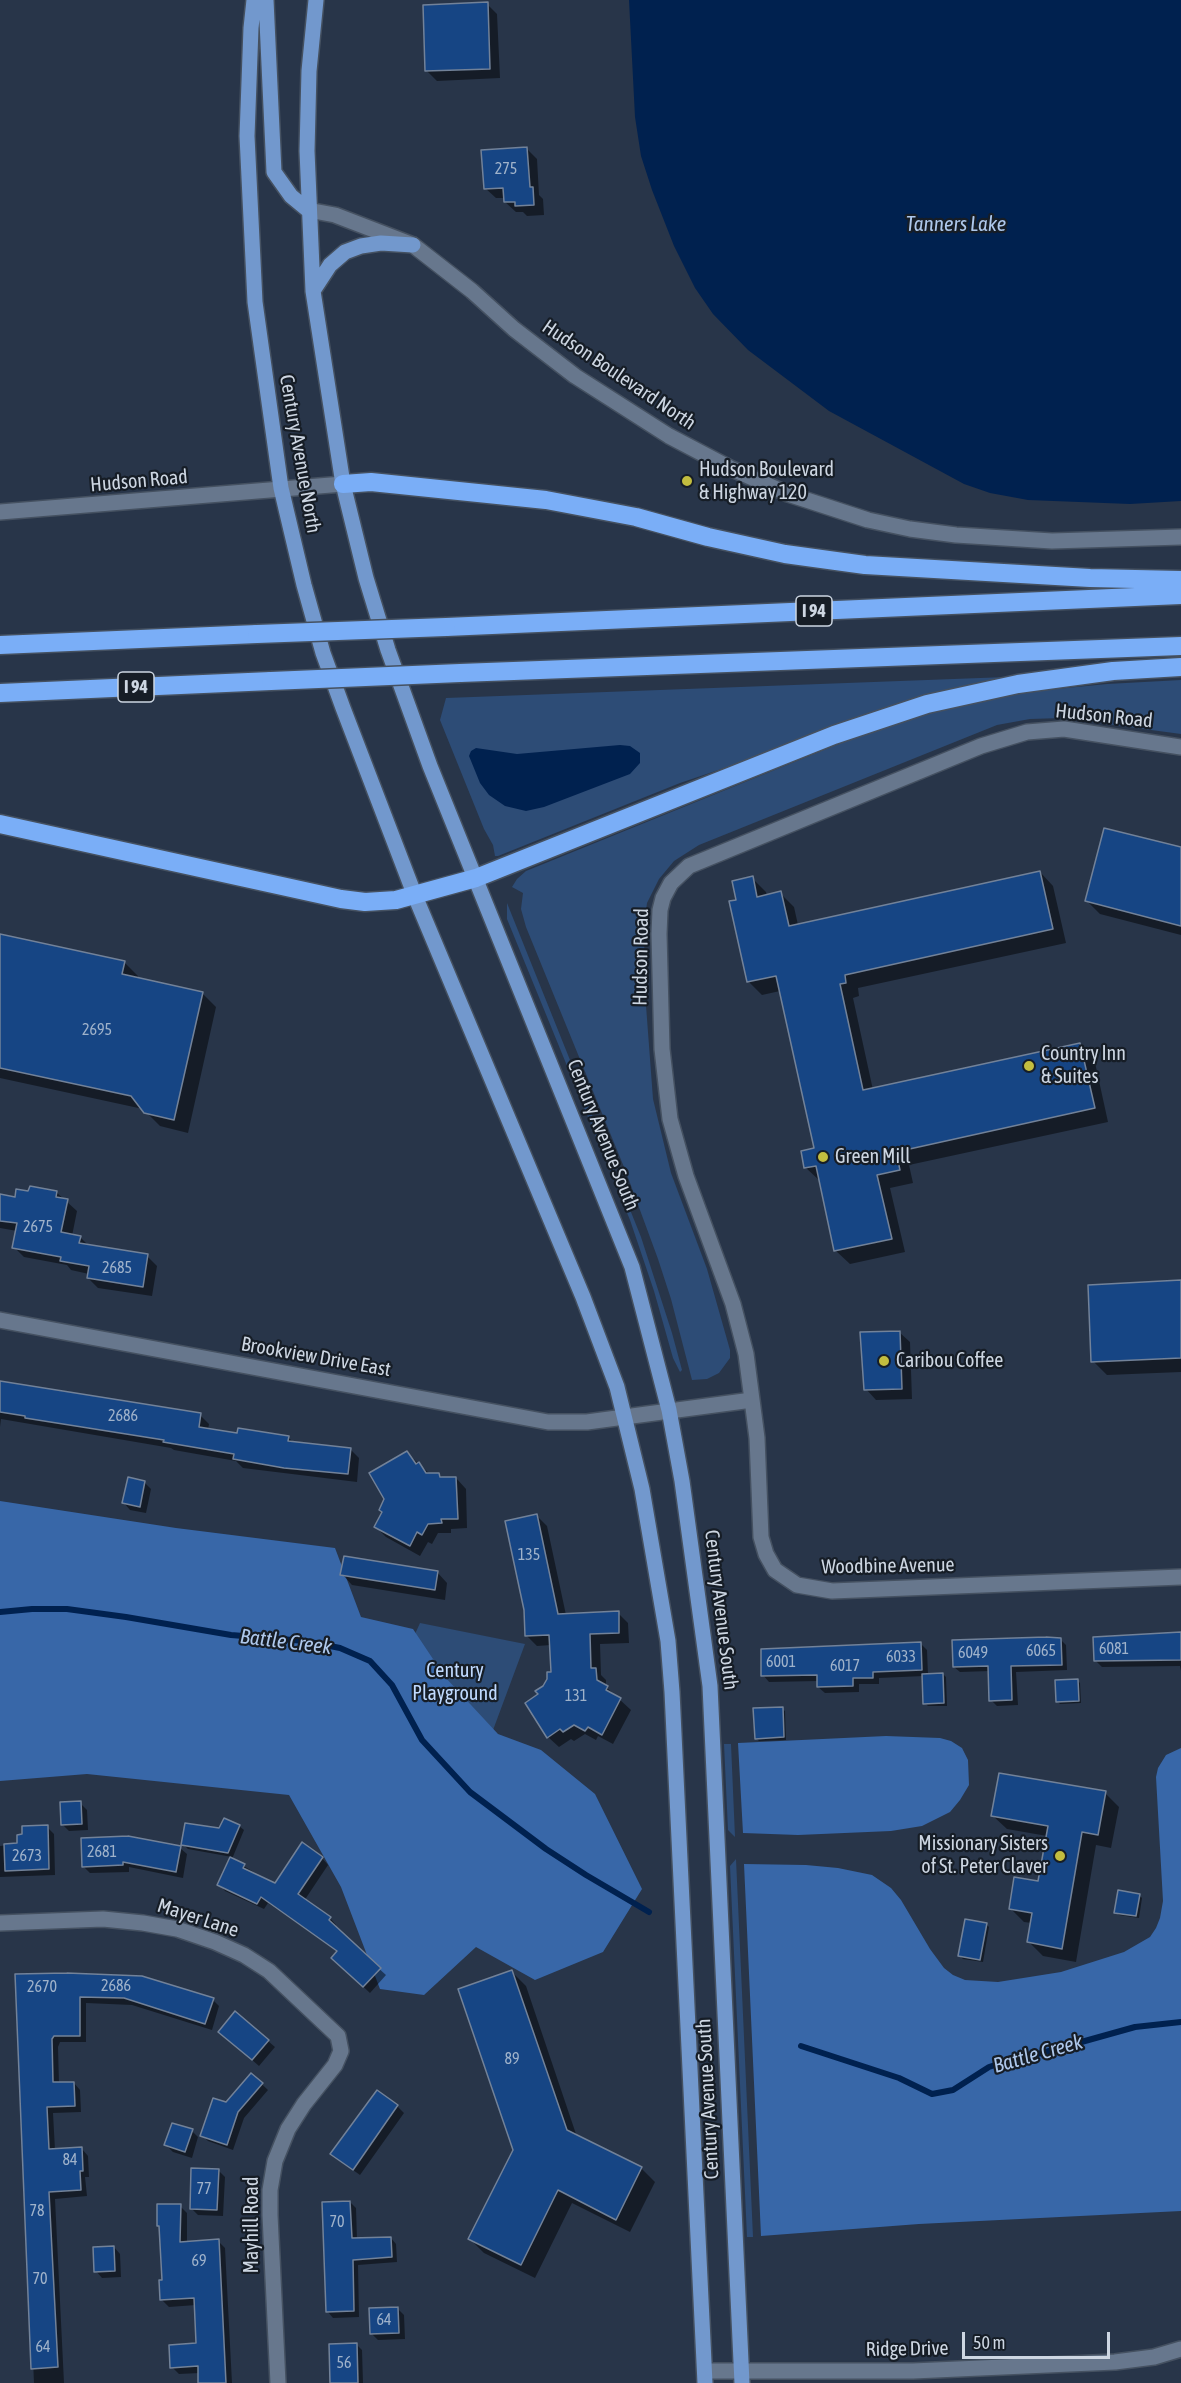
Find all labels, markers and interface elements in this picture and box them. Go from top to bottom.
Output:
house number: 275 [495,159,517,179]
water label: Tanners Lake [906,211,1006,237]
street label: Hudson Boulevard North [538,315,700,435]
street label: Century Avenue North [274,373,326,535]
place label: Hudson Boulevard & Highway 120 [699,458,834,505]
street label: Hudson Road [89,465,189,497]
marker: Hudson Boulevard & Highway 120 [680,474,694,488]
road number: I 94 [796,596,832,626]
road number: I 94 [118,672,154,702]
street label: Hudson Road [1054,699,1154,733]
street label: Hudson Road [628,908,654,1006]
house number: 2695 [82,1020,112,1040]
place label: Country Inn & Suites [1041,1042,1126,1089]
street label: Century Avenue South [562,1056,644,1214]
marker: Country Inn & Suites [1022,1059,1036,1073]
place label: Green Mill [835,1145,911,1169]
marker: Green Mill [816,1150,830,1164]
house number: 2675 [23,1217,53,1237]
house number: 2685 [102,1258,132,1278]
street label: Brookview Drive East [239,1332,393,1382]
place label: Caribou Coffee [896,1349,1003,1373]
marker: Caribou Coffee [877,1354,891,1368]
house number: 2686 [108,1406,138,1426]
street label: Century Avenue South [699,1529,743,1691]
house number: 135 [518,1545,540,1565]
street label: Woodbine Avenue [821,1553,955,1579]
water label: Battle Creek [239,1624,333,1660]
house number: 6081 [1099,1639,1129,1659]
house number: 6065 [1026,1641,1056,1661]
house number: 6049 [958,1643,988,1663]
house number: 6033 [886,1647,916,1667]
house number: 6001 [766,1652,796,1672]
house number: 6017 [830,1656,860,1676]
park label: Century Playground [412,1659,498,1706]
house number: 131 [565,1686,587,1706]
place label: Missionary Sisters of St. Peter Claver [918,1832,1048,1879]
house number: 2681 [87,1842,117,1862]
house number: 2673 [12,1846,42,1866]
marker: Missionary Sisters of St. Peter Claver [1053,1849,1067,1863]
street label: Mayer Lane [154,1894,242,1942]
house number: 2686 [101,1976,131,1996]
house number: 2670 [27,1977,57,1997]
street label: Century Avenue South [692,2018,724,2180]
water label: Battle Creek [990,2029,1086,2079]
house number: 89 [504,2049,520,2069]
house number: 84 [62,2150,78,2170]
street label: Mayhill Road [240,2177,264,2273]
house number: 77 [196,2179,212,2199]
house number: 78 [29,2201,45,2221]
house number: 70 [329,2212,345,2232]
house number: 69 [191,2251,207,2271]
house number: 70 [32,2269,48,2289]
house number: 64 [376,2310,392,2330]
scale bar [965,2320,1114,2358]
text: 50 m [973,2332,1005,2353]
street label: Ridge Drive [865,2336,949,2362]
house number: 64 [35,2337,51,2357]
house number: 56 [336,2353,352,2373]

